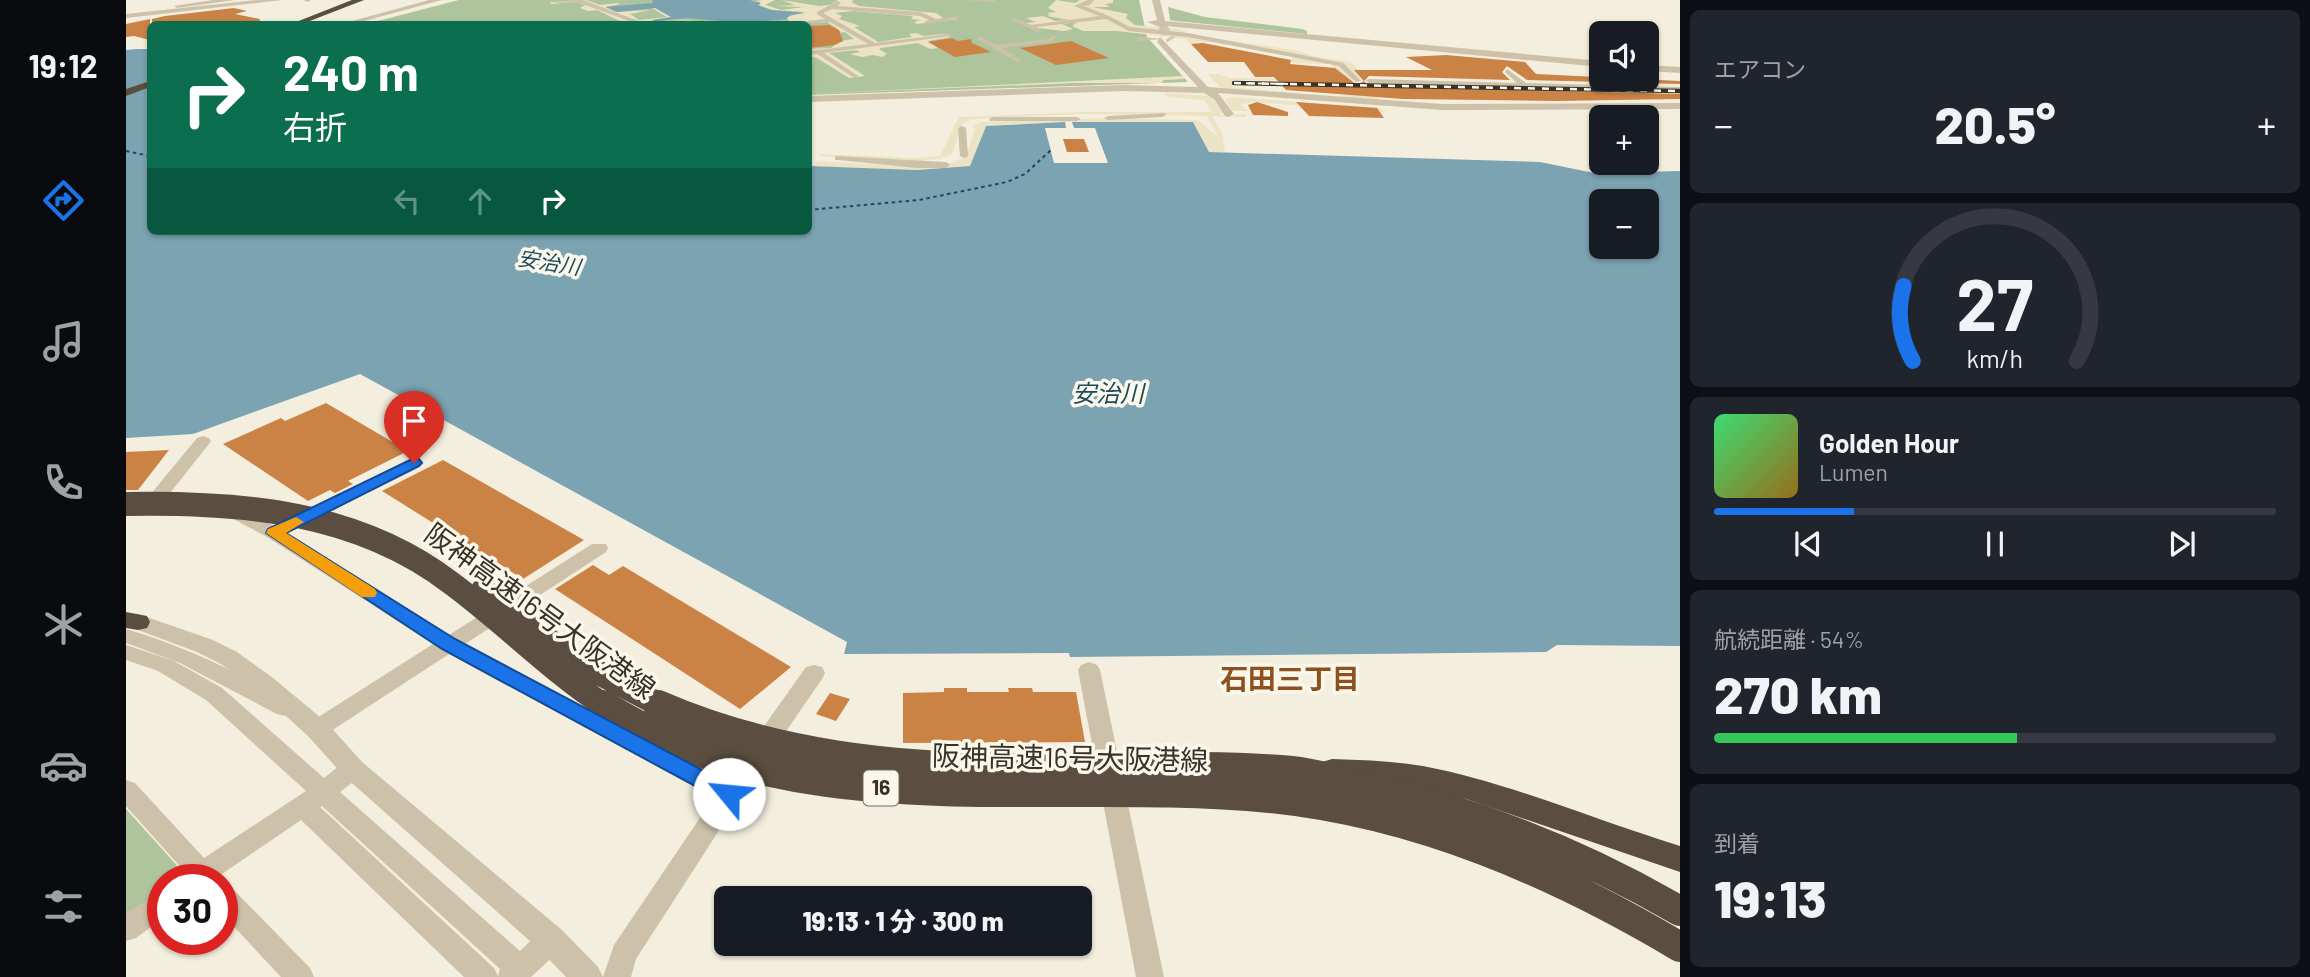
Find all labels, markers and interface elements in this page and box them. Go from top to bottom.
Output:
map controls [1589,21,1659,259]
button: sound [1589,21,1659,91]
text: 240 m [283,42,419,101]
text: 19:12 [28,46,98,84]
icon: right [168,49,259,140]
text: エアコン [1714,55,1806,83]
text: 20.5° [1934,92,2056,154]
text: − [1714,101,1733,147]
text: + [2257,101,2276,147]
button: + [1589,105,1659,175]
text: 右折 [283,107,347,145]
icon: directions [39,176,88,225]
icon: left [388,182,426,220]
icon: ahead [461,182,499,220]
icon: right [534,182,572,220]
button: − [1589,189,1659,259]
water label: 安治川 [516,244,584,279]
text: 27 [1957,259,2033,347]
icon: music [39,317,88,366]
text: km/h [1967,343,2023,373]
water label: 安治川 [1072,378,1147,407]
pin [384,391,444,463]
icon: arrive [395,402,433,440]
text: Golden Hour [1819,427,1959,458]
icon: phone [39,458,88,507]
text: Lumen [1819,458,1888,486]
street label: 阪神高速16号大阪港線 [419,515,662,705]
icon: previous [1789,525,1827,563]
icon: pause [1976,525,2014,563]
icon: next [2163,525,2201,563]
icon: climate [39,600,88,649]
text: 航続距離 · 54% [1714,625,1864,653]
district label: 石田三丁目 [1220,661,1360,695]
text: 270 km [1714,662,1882,724]
street label: 阪神高速16号大阪港線 [932,738,1208,776]
icon: car [39,741,88,790]
position arrow [692,757,766,831]
road number: 16 [864,770,898,806]
text: 到着 [1714,829,1760,857]
speed limit sign: 30 [147,864,238,955]
text: 19:13 [1714,866,1827,928]
icon: filters [39,882,88,931]
text: 19:13 · 1 分 · 300 m [802,905,1004,936]

